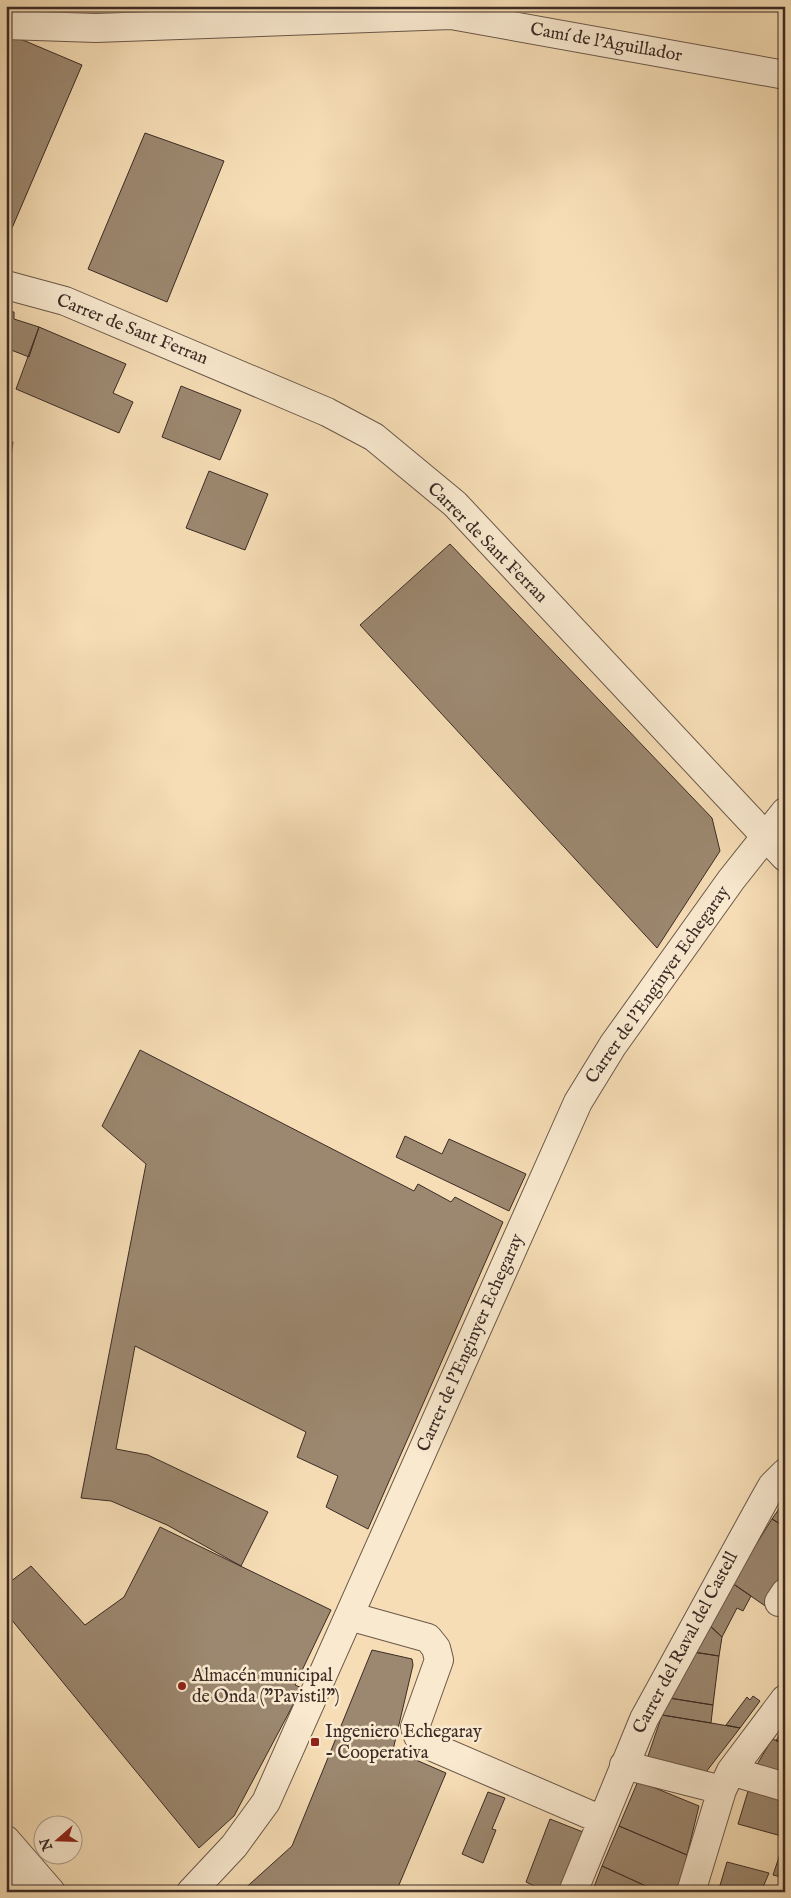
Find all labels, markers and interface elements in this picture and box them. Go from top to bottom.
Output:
street label: Camí de l'Aguillador [528,18,684,68]
street label: Carrer de Sant Ferran [53,289,211,371]
street label: Carrer de Sant Ferran [422,478,552,608]
street label: Carrer de l'Enginyer Echegaray [581,881,735,1088]
street label: Carrer de l'Enginyer Echegaray [412,1230,530,1456]
street label: Carrer del Raval del Castell [628,1548,744,1738]
place label: Almacén municipal de Onda ("Pavistil") [191,1665,340,1709]
marker: Almacén municipal de Onda ("Pavistil") [176,1680,188,1692]
place label: Ingeniero Echegaray - Cooperativa [325,1721,482,1765]
marker: Ingeniero Echegaray - Cooperativa [309,1736,321,1748]
north arrow [32,1816,82,1866]
text: N [36,1835,58,1854]

